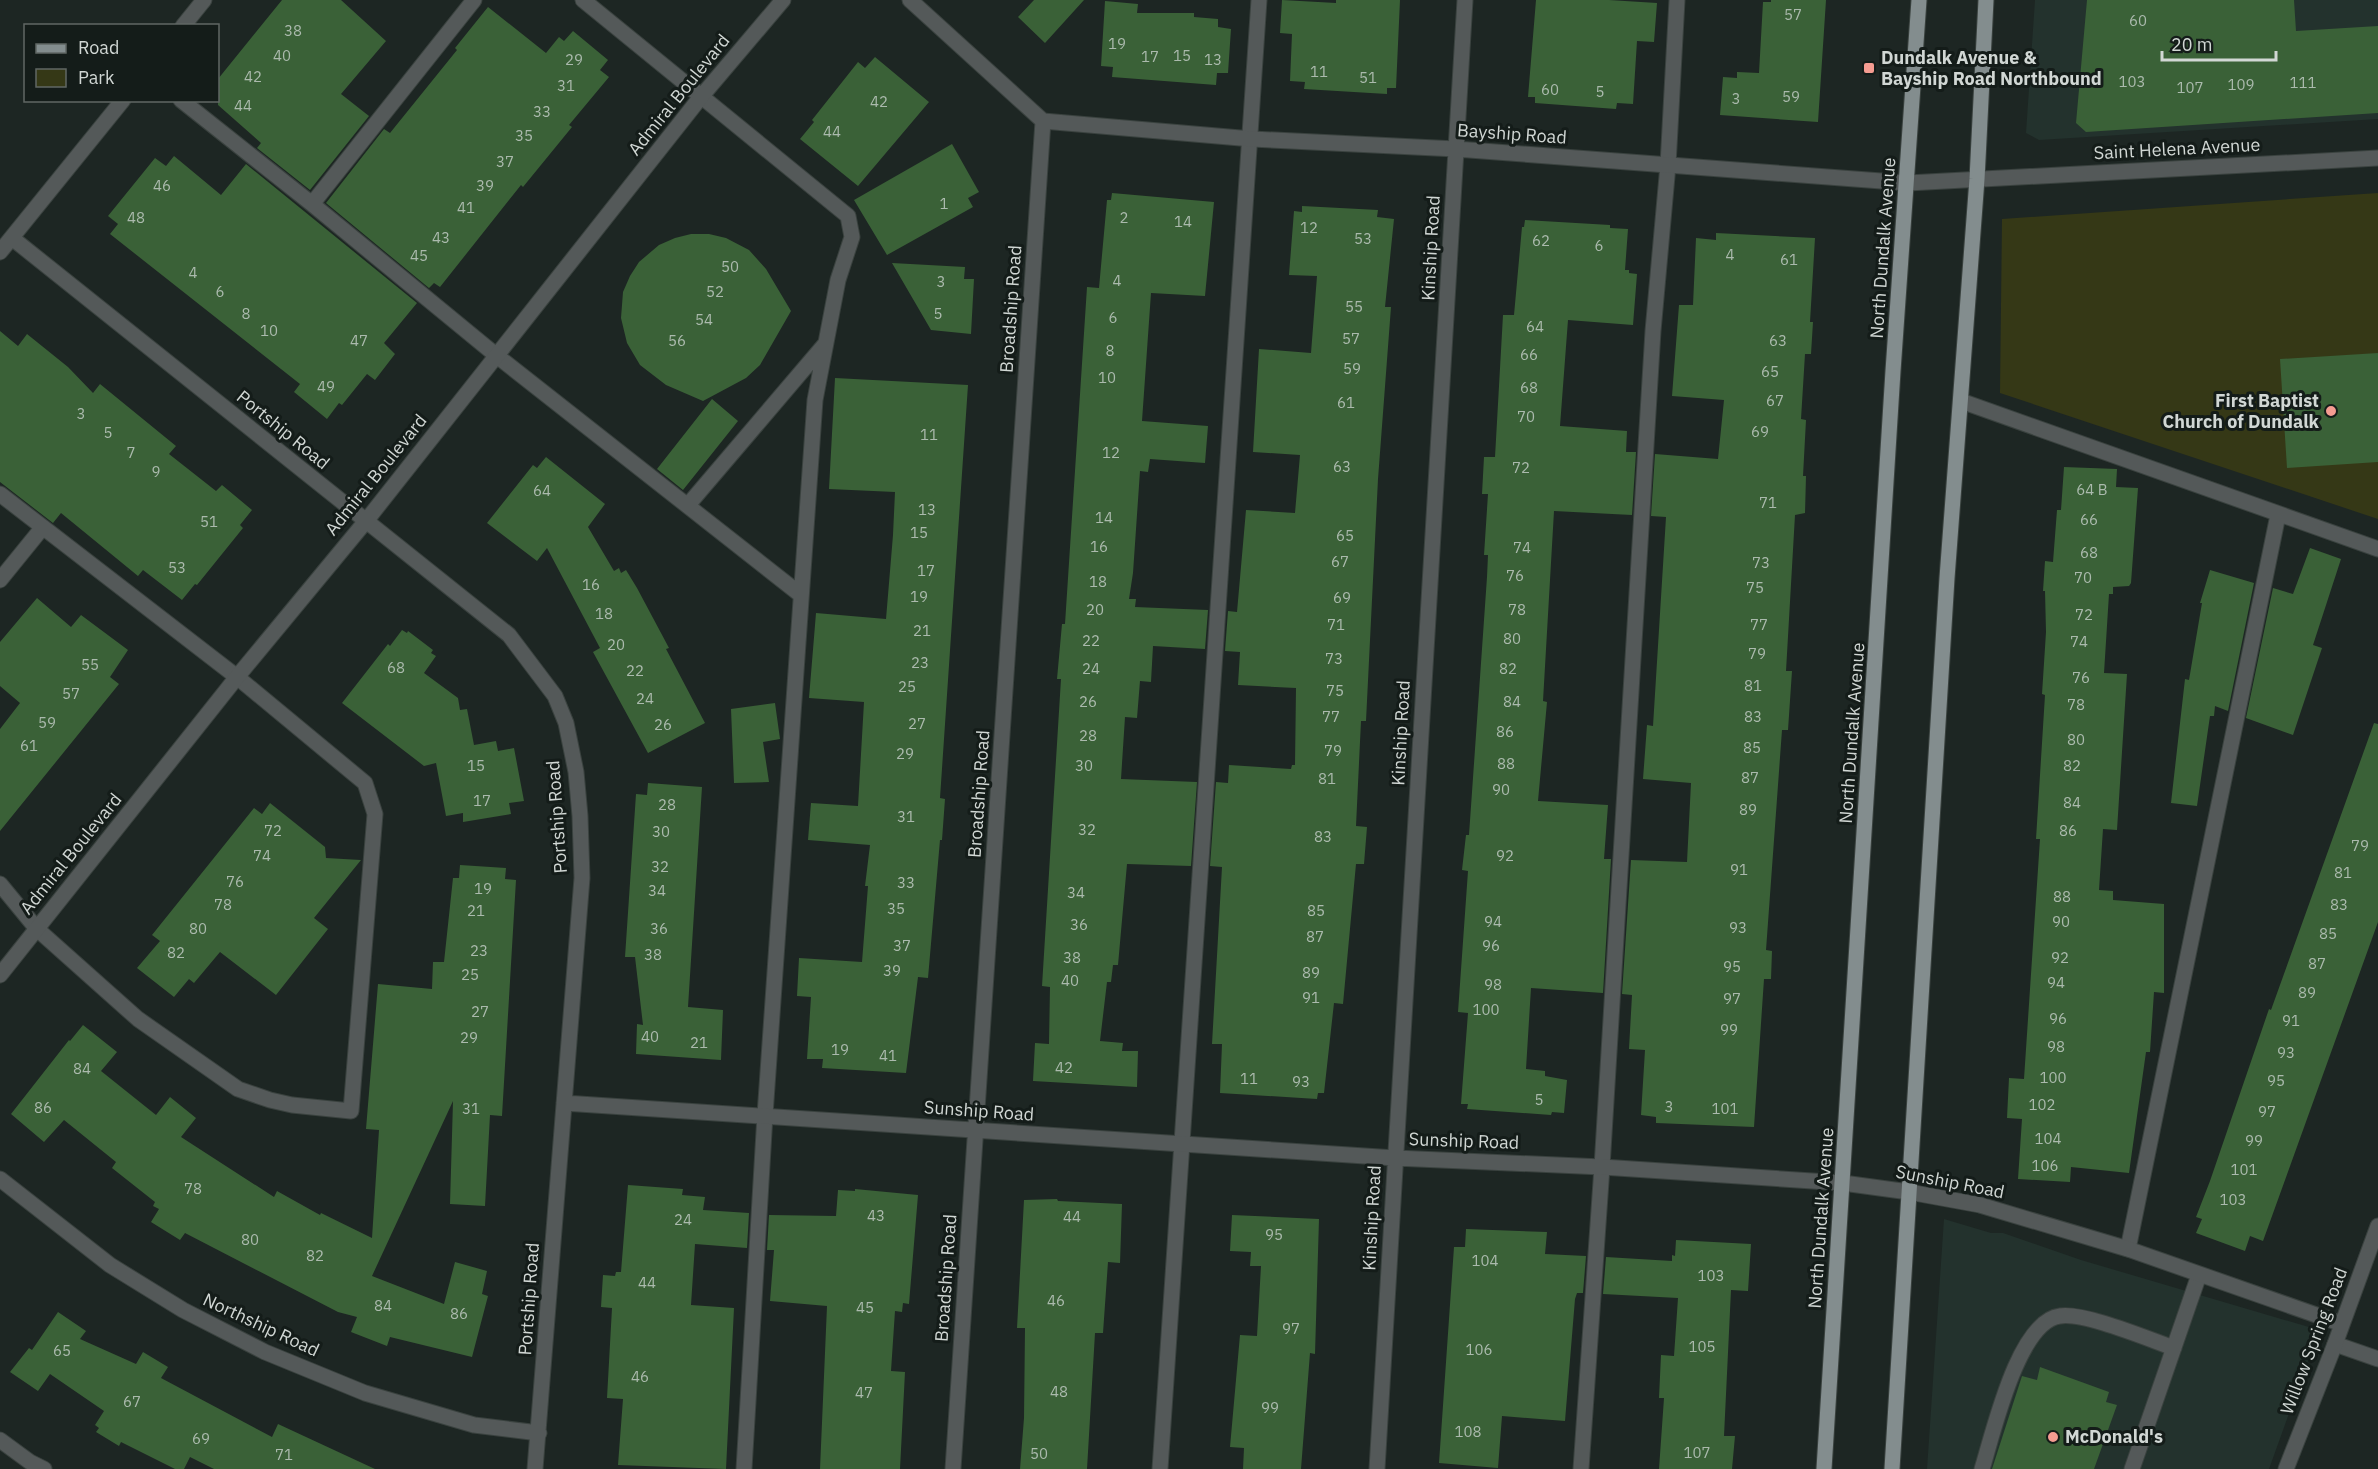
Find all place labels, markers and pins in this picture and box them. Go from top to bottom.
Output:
place label: Dundalk Avenue & Bayship Road Northbound [1881,46,2102,90]
marker: Dundalk Avenue & Bayship Road Northbound [1862,61,1876,75]
place label: First Baptist Church of Dundalk [2163,389,2320,433]
marker: First Baptist Church of Dundalk [2324,404,2338,418]
place label: McDonald's [2065,1425,2163,1448]
marker: McDonald's [2046,1430,2060,1444]

